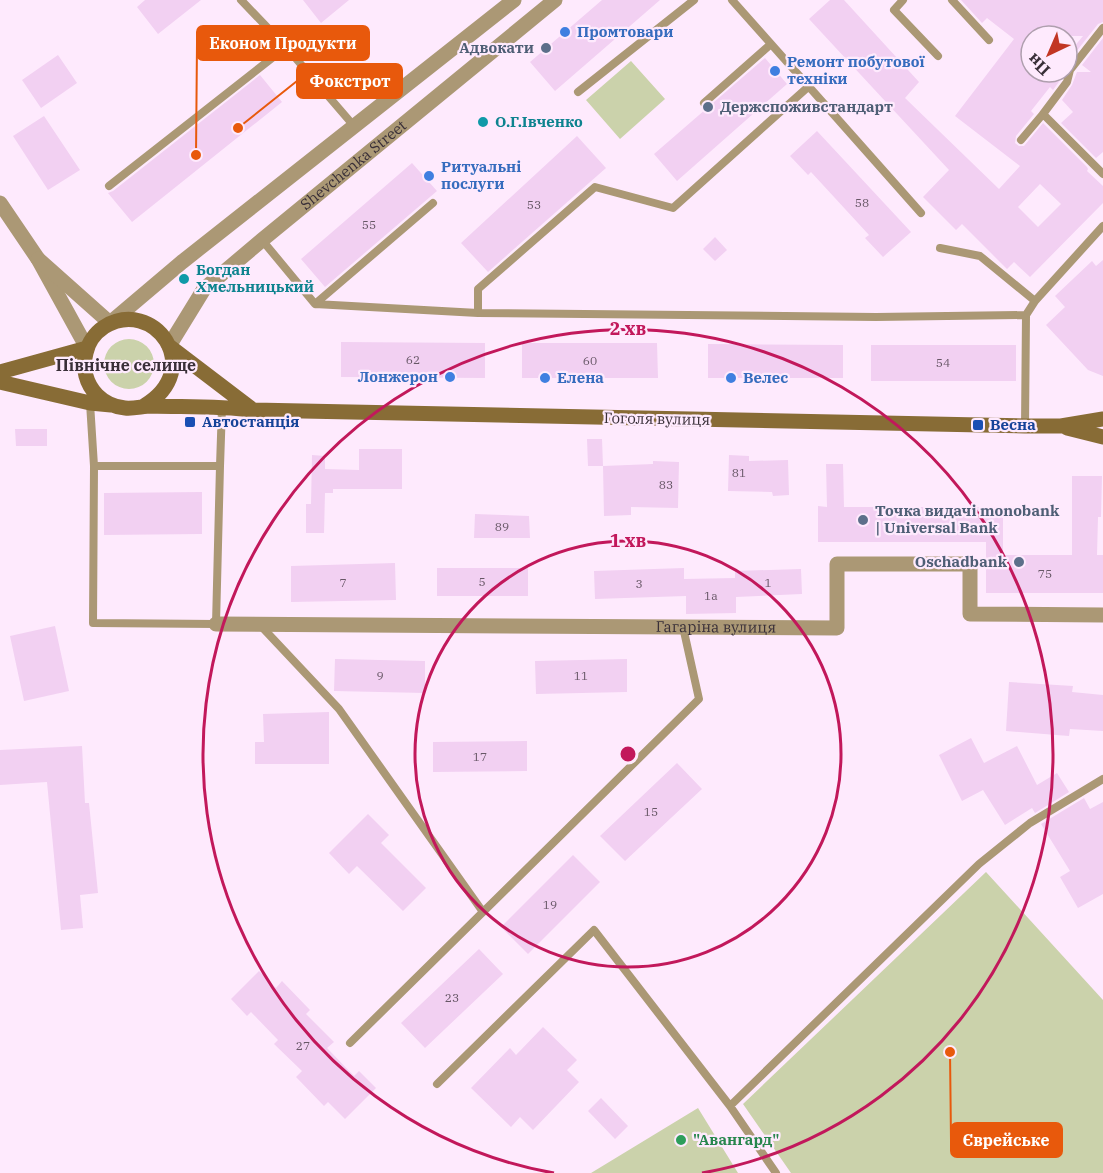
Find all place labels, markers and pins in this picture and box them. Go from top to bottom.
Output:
place label: Промтовари [577,22,674,41]
marker: Промтовари [558,25,572,39]
callout: Економ Продукти [197,26,369,60]
place label: Адвокати [459,38,534,57]
marker: Адвокати [539,41,553,55]
place label: Ремонт побутової техніки [787,52,925,88]
callout: Фокстрот [297,64,402,98]
marker: Ремонт побутової техніки [768,64,782,78]
place label: Держспоживстандарт [720,97,893,116]
marker: Держспоживстандарт [701,100,715,114]
place label: О.Г.Івченко [495,112,583,131]
marker: О.Г.Івченко [476,115,490,129]
place label: Ритуальні послуги [441,157,521,193]
marker: Ритуальні послуги [422,169,436,183]
place label: Богдан Хмельницький [196,260,314,296]
marker: Богдан Хмельницький [177,272,191,286]
place label: Лонжерон [358,367,438,386]
place label: Елена [557,368,604,387]
place label: Велес [743,368,788,387]
marker: Лонжерон [443,370,457,384]
marker: Елена [538,371,552,385]
marker: Велес [724,371,738,385]
place label: Автостанція [202,412,299,431]
marker: Автостанція [183,415,197,429]
place label: Весна [990,415,1036,434]
marker: Весна [971,418,985,432]
place label: Точка видачі monobank | Universal Bank [875,501,1060,537]
marker: Точка видачі monobank | Universal Bank [856,513,870,527]
place label: Oschadbank [915,552,1008,571]
marker: Oschadbank [1012,555,1026,569]
centre of rings [618,744,638,764]
callout: Єврейське [951,1123,1062,1157]
place label: "Авангард" [693,1130,779,1149]
marker: "Авангард" [674,1133,688,1147]

